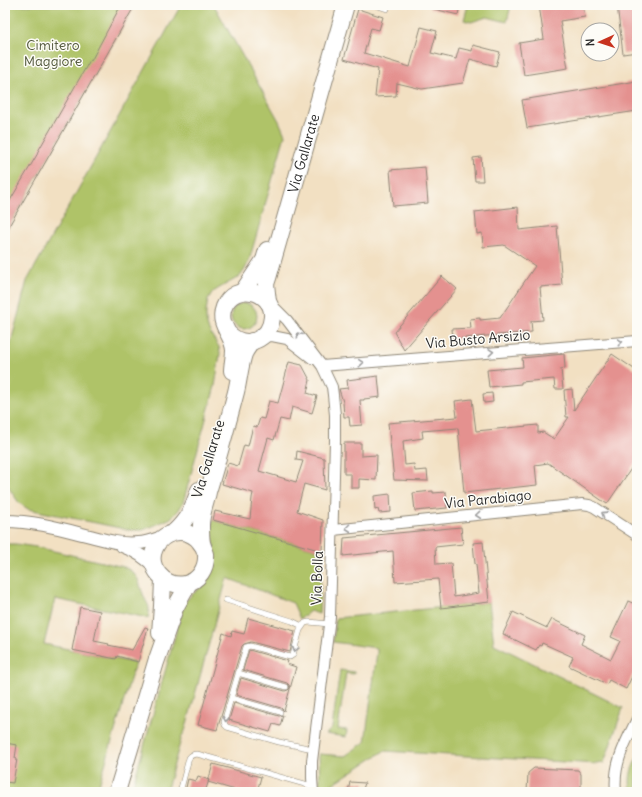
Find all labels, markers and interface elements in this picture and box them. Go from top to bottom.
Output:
north arrow [580,22,620,62]
park label: Cimitero Maggiore [24,36,82,70]
text: N [583,38,597,47]
street label: Via Gallarate [284,112,323,195]
street label: Via Busto Arsizio [425,325,531,353]
one-way arrow [296,332,303,339]
one-way arrow [617,338,623,347]
one-way arrow [488,348,494,357]
one-way arrow [358,358,364,367]
street label: Via Gallarate [188,418,228,500]
street label: Via Parabiago [444,485,532,513]
one-way arrow [474,510,481,519]
one-way arrow [601,511,608,519]
one-way arrow [345,523,351,532]
street label: Via Bolla [307,550,327,606]
one-way arrow [291,646,299,653]
one-way arrow [222,715,231,722]

